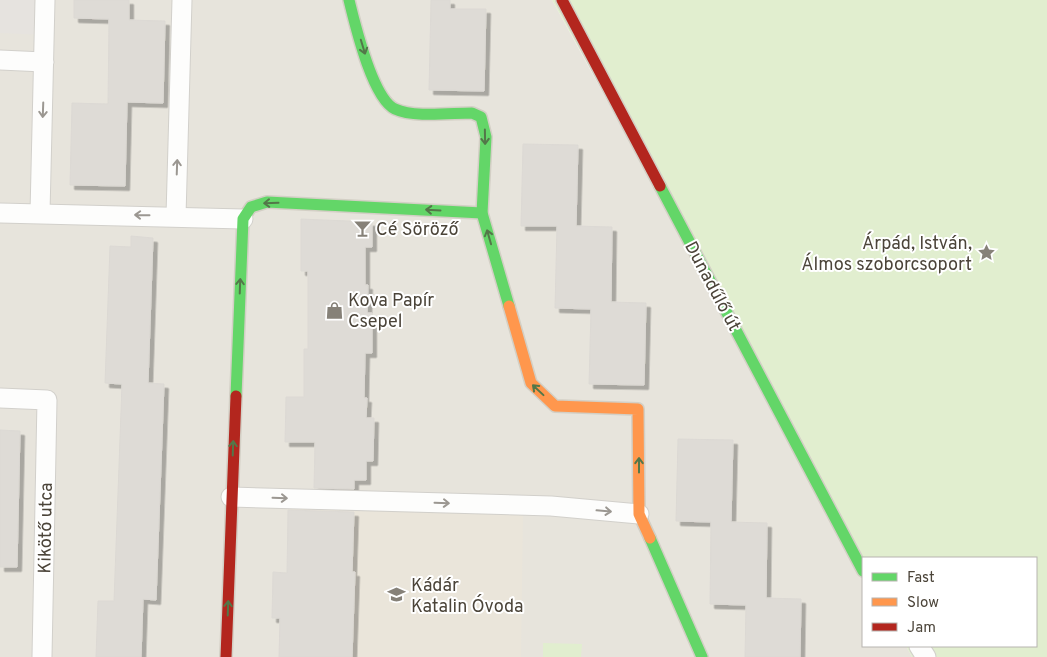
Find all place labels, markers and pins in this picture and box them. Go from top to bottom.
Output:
bar icon: Cé Söröző [352,219,372,239]
place label: Cé Söröző [376,219,459,242]
place label: Árpád, István, Álmos szoborcsoport [801,231,972,277]
place icon: Árpád, István, Álmos szoborcsoport [976,243,996,263]
place label: Kova Papír Csepel [348,290,434,334]
shop icon: Kova Papír Csepel [324,300,344,320]
place label: Kádár Katalin Óvoda [411,575,524,619]
school or university icon: Kádár Katalin Óvoda [387,585,407,605]

